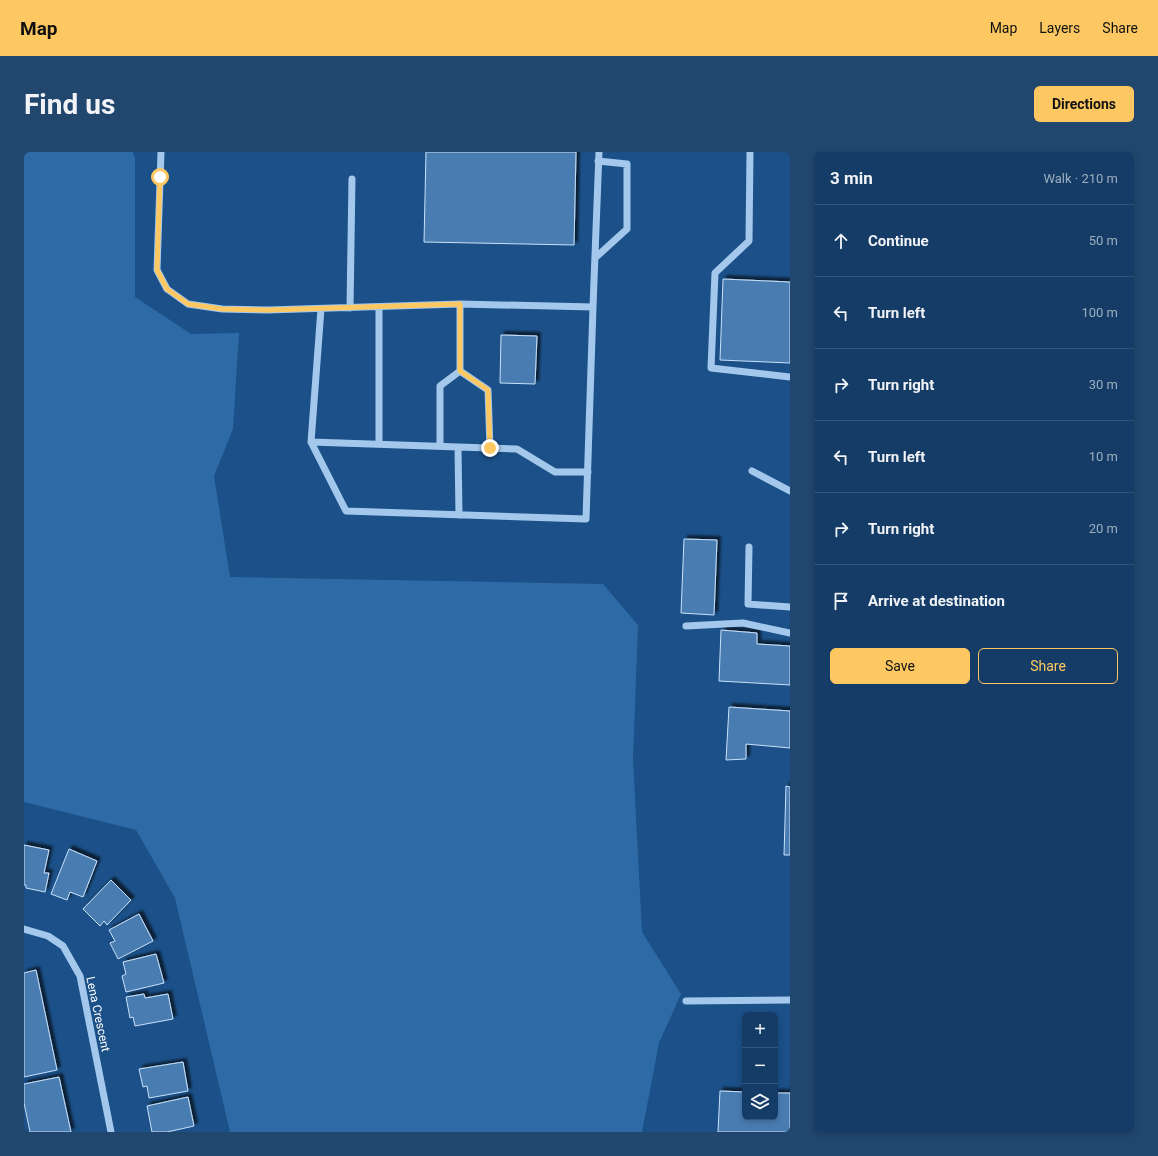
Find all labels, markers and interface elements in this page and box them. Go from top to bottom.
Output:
text: Map [20,17,58,40]
text: Map [990,20,1017,36]
text: Layers [1039,20,1080,36]
text: Share [1102,20,1138,36]
button: Directions [1034,86,1134,122]
text: Find us [24,88,115,121]
route start [151,168,169,186]
text: 3 min [830,168,873,188]
text: Walk · 210 m [1043,171,1118,186]
icon: ahead [830,230,852,252]
text: Continue [868,232,929,250]
text: 50 m [1089,233,1118,248]
icon: left [830,302,852,324]
text: Turn left [868,304,925,322]
text: 100 m [1081,305,1118,320]
icon: right [830,374,852,396]
text: Turn right [868,376,934,394]
text: 30 m [1089,377,1118,392]
route end [481,439,499,457]
icon: left [830,446,852,468]
text: Turn left [868,448,925,466]
text: 10 m [1089,449,1118,464]
icon: right [830,518,852,540]
text: Turn right [868,520,934,538]
text: 20 m [1089,521,1118,536]
icon: arrive [830,590,852,612]
text: Arrive at destination [868,592,1005,610]
button: Save [830,648,970,684]
button: Share [978,648,1118,684]
street label: Lena Crescent [83,975,113,1053]
map controls [742,1012,778,1120]
button: + [742,1012,778,1048]
button: − [742,1048,778,1084]
button: layers [742,1084,778,1120]

